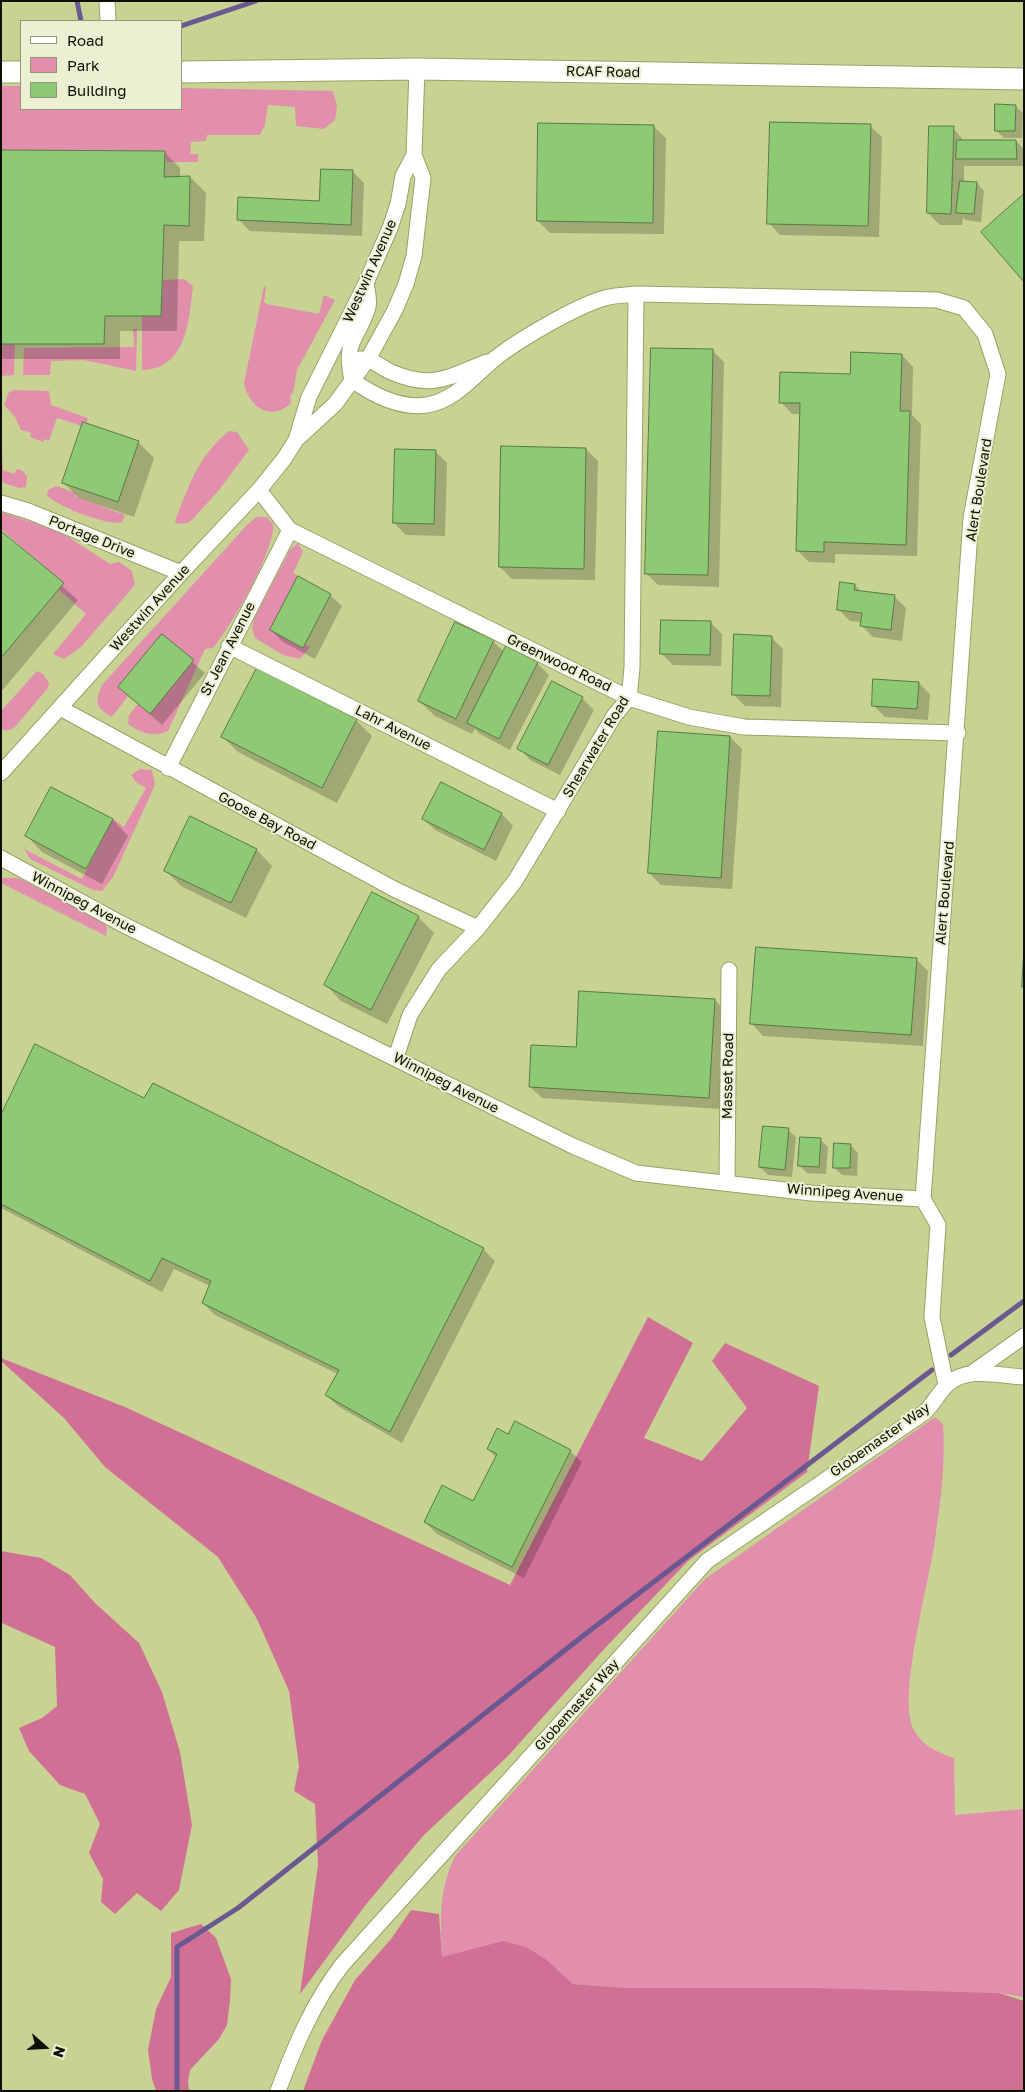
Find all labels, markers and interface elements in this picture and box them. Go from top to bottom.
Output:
legend [20,20,182,110]
text: Road [67,31,104,49]
text: Park [67,56,99,74]
street label: RCAF Road [566,63,640,81]
text: Building [67,81,127,99]
street label: Westwin Avenue [340,217,400,325]
street label: Alert Boulevard [963,437,995,543]
street label: Portage Drive [46,512,138,562]
street label: Westwin Avenue [107,561,193,655]
street label: St Jean Avenue [197,599,259,699]
street label: Greenwood Road [504,630,614,696]
street label: Shearwater Road [559,693,633,801]
street label: Lahr Avenue [352,702,434,754]
street label: Goose Bay Road [215,788,319,854]
street label: Alert Boulevard [932,840,958,946]
street label: Winnipeg Avenue [29,868,139,938]
street label: Masset Road [719,1033,737,1119]
street label: Winnipeg Avenue [390,1049,502,1117]
street label: Winnipeg Avenue [786,1181,904,1205]
street label: Globemaster Way [827,1399,933,1481]
street label: Globemaster Way [531,1656,623,1754]
north arrow [20,2022,70,2072]
text: N [50,2044,69,2060]

